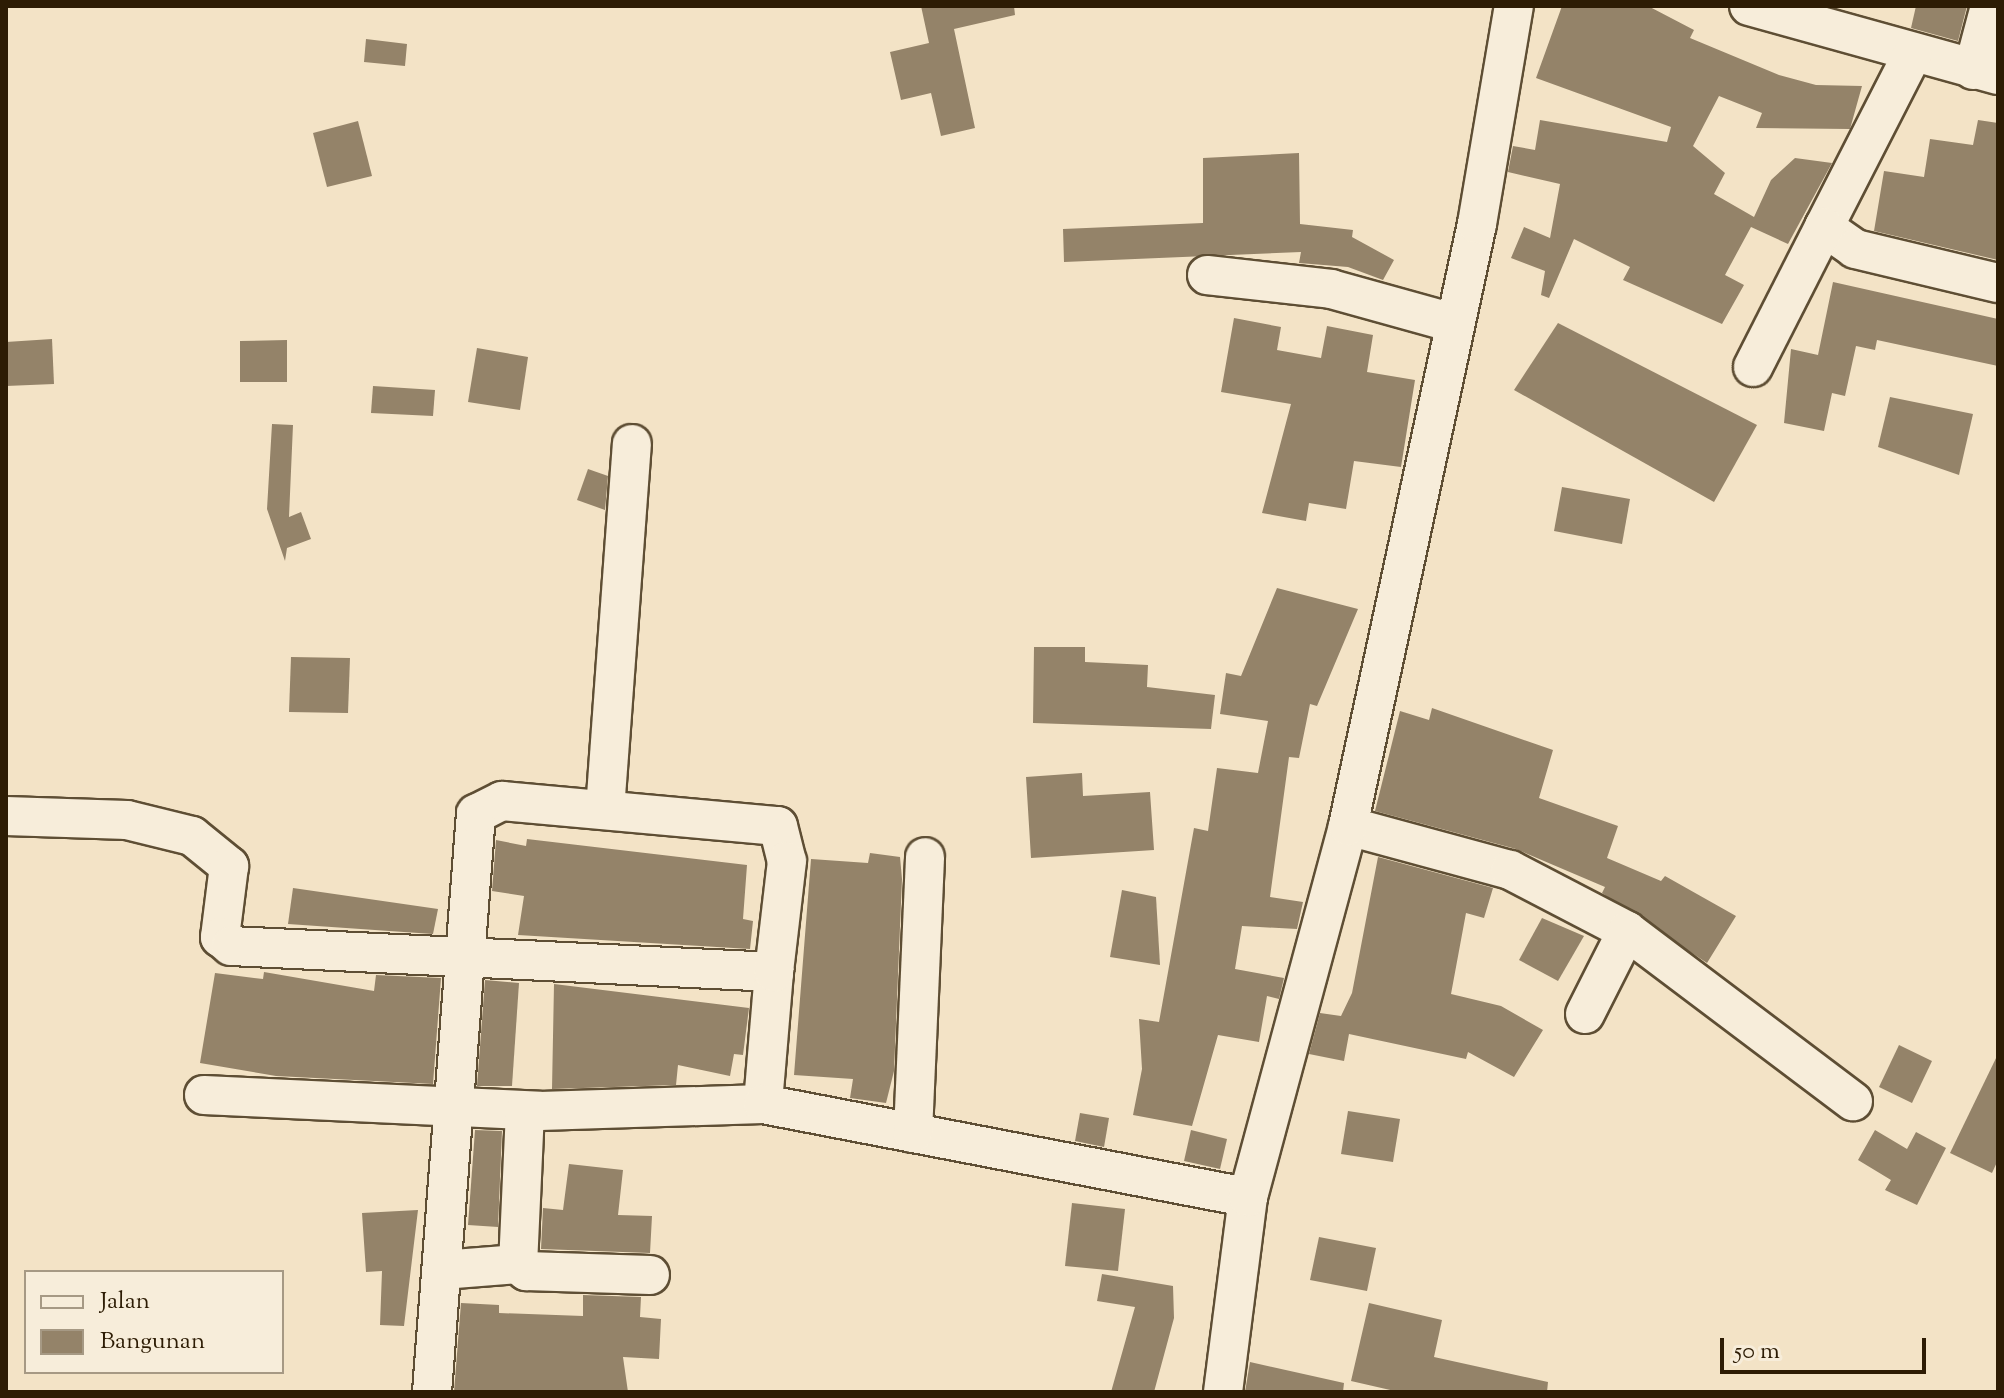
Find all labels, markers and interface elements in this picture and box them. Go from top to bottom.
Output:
legend [24,1270,284,1374]
text: Jalan [100,1285,150,1319]
scale bar [1724,1322,1930,1372]
text: Bangunan [100,1325,205,1359]
text: 50 m [1734,1335,1780,1369]

